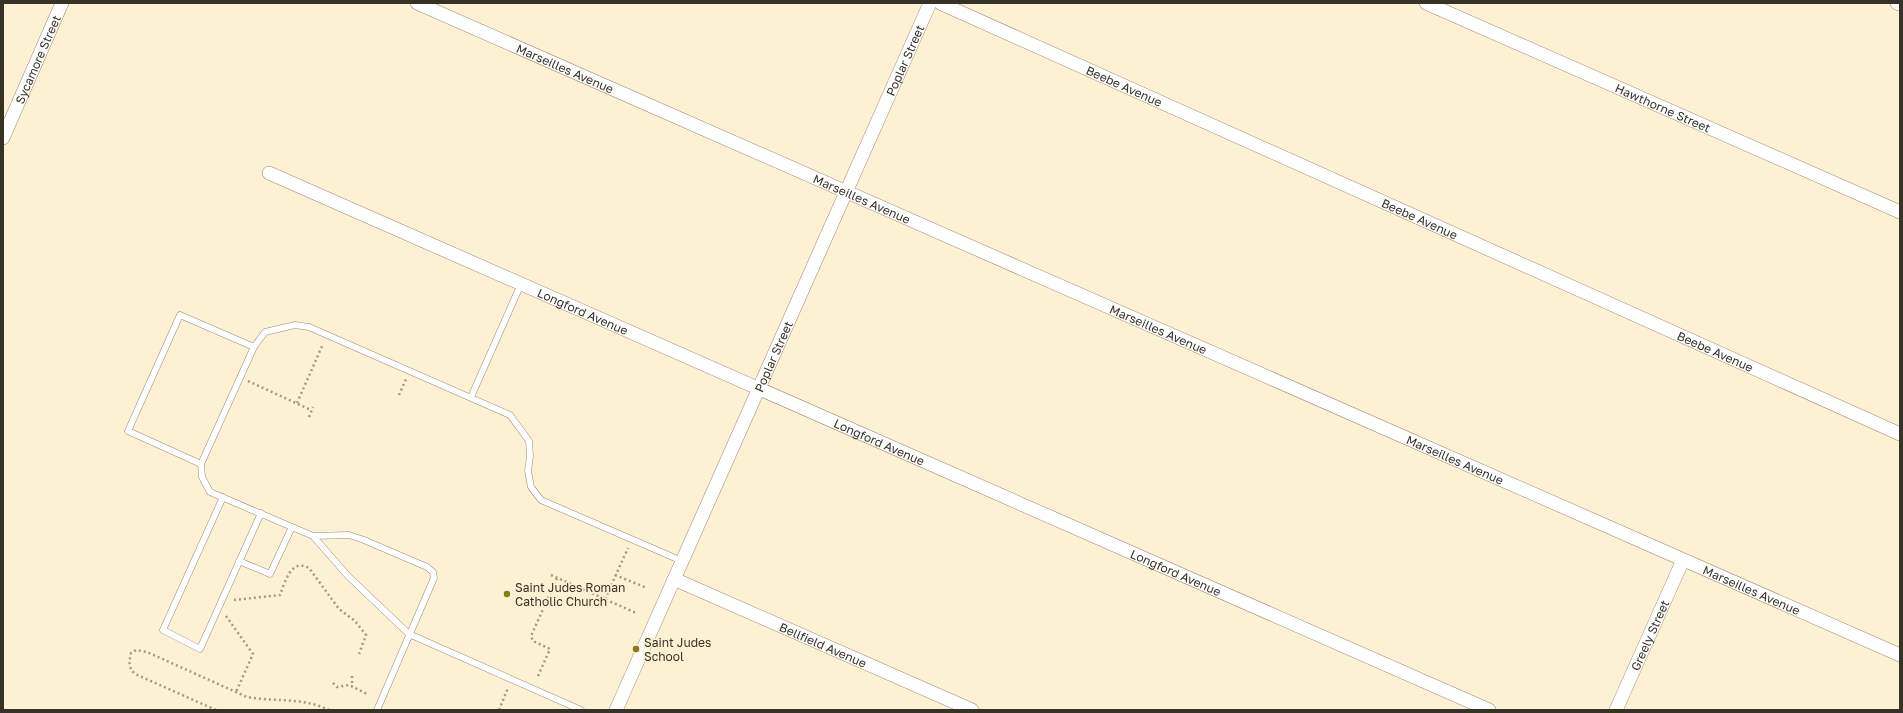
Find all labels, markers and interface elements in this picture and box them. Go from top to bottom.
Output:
street label: Sycamore Street [11,12,63,106]
street label: Poplar Street [882,22,927,98]
street label: Marseilles Avenue [514,40,616,96]
street label: Beebe Avenue [1084,62,1165,109]
street label: Hawthorne Street [1613,80,1713,135]
street label: Marseilles Avenue [811,171,913,227]
street label: Beebe Avenue [1379,195,1460,242]
street label: Longford Avenue [535,285,631,338]
street label: Marseilles Avenue [1108,301,1209,357]
street label: Poplar Street [751,318,795,394]
street label: Beebe Avenue [1675,328,1756,375]
street label: Longford Avenue [832,415,927,468]
street label: Marseilles Avenue [1404,431,1506,487]
street label: Longford Avenue [1128,546,1224,599]
street label: Marseilles Avenue [1701,562,1803,618]
place label: Saint Judes Roman Catholic Church [515,580,625,609]
marker: Saint Judes Roman Catholic Church [502,589,512,599]
street label: Greely Street [1627,597,1672,673]
street label: Bellfield Avenue [777,619,869,670]
place label: Saint Judes School [644,635,711,664]
marker: Saint Judes School [631,644,641,654]

